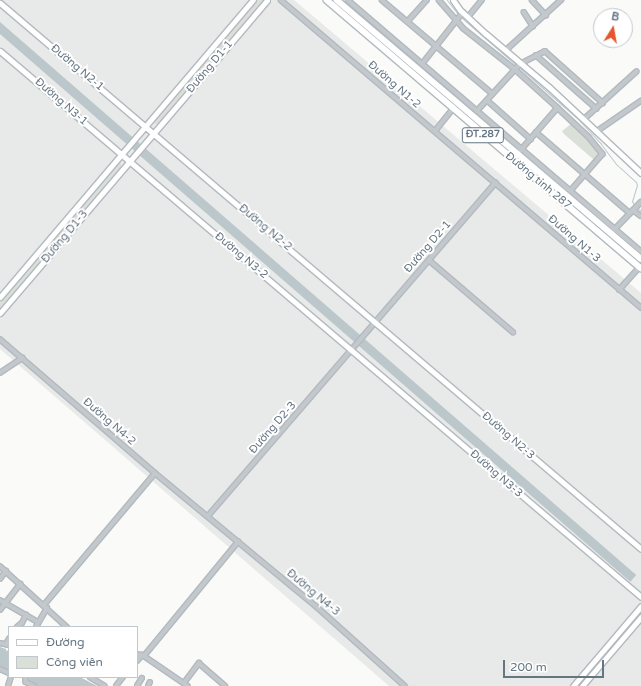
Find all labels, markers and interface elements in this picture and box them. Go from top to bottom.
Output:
north arrow [593,8,633,48]
text: B [610,10,620,24]
street label: Đường D1-1 [184,38,236,96]
street label: Đường N2-1 [48,42,106,94]
street label: Đường N1-2 [365,59,423,111]
street label: Đường N3-1 [32,76,90,128]
road number: ĐT.287 [461,127,505,143]
street label: Đường tỉnh 287 [502,150,574,212]
street label: Đường N2-2 [236,202,294,254]
street label: Đường D1-3 [39,208,91,266]
street label: Đường N1-3 [545,213,603,265]
street label: Đường D2-1 [402,218,454,276]
street label: Đường N3-2 [212,230,270,282]
street label: Đường N4-2 [80,396,138,448]
street label: Đường D2-3 [247,399,299,457]
street label: Đường N2-3 [479,410,537,462]
street label: Đường N3-3 [467,448,525,500]
street label: Đường N4-3 [284,567,342,619]
legend [8,626,138,678]
text: Đường [46,635,85,649]
scale bar [505,652,606,678]
text: Công viên [46,655,103,669]
text: 200 m [510,660,547,674]

